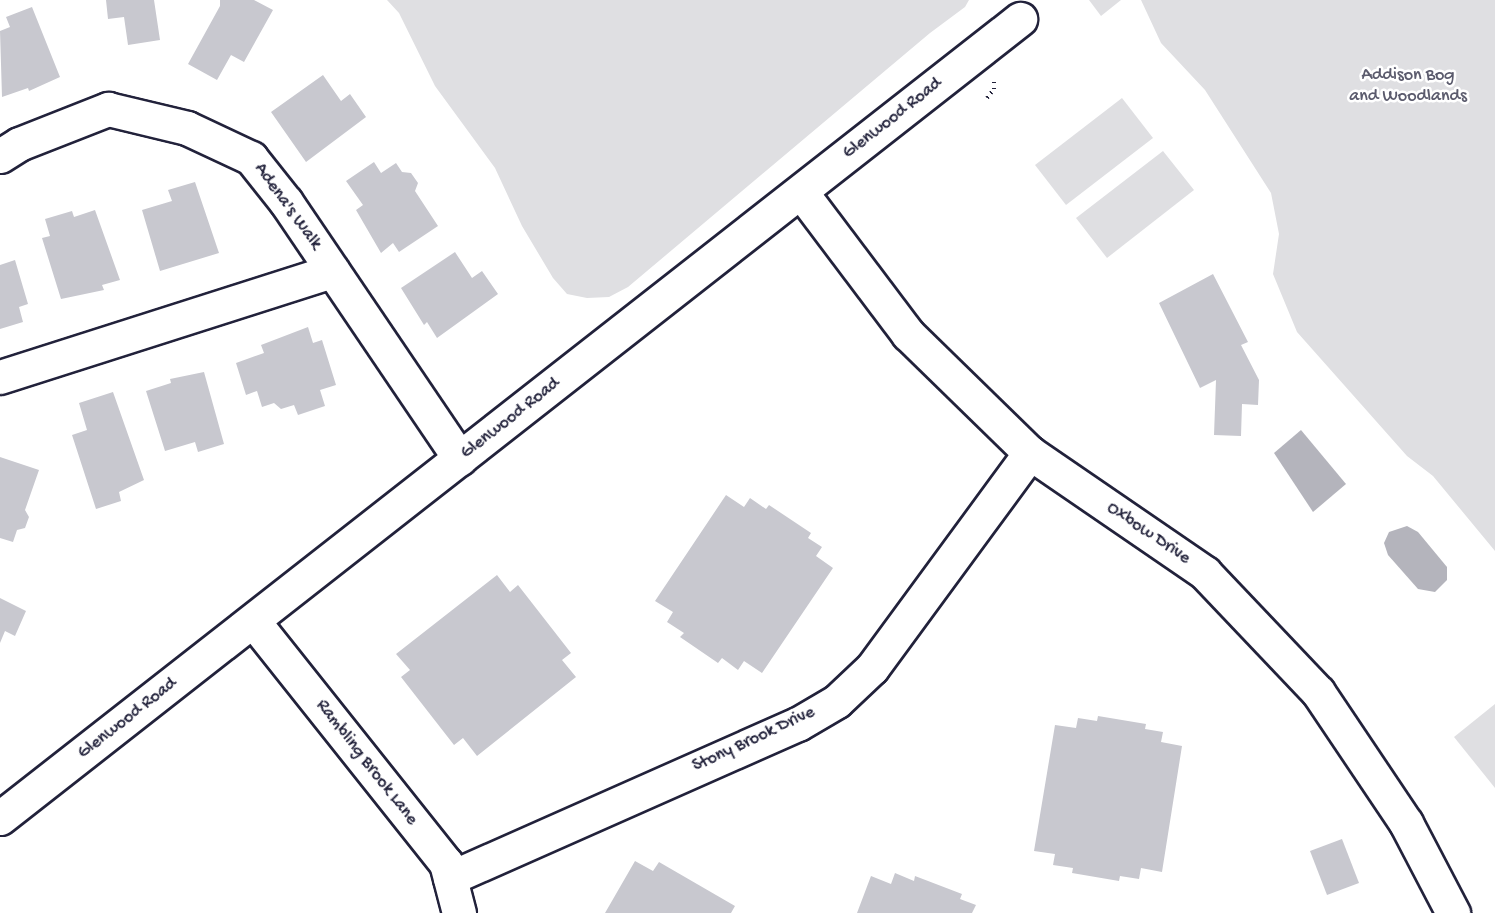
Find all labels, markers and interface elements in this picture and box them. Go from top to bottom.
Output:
park label: Addison Bog and Woodlands [1349,66,1467,109]
street label: Glenwood Road [839,74,947,164]
street label: Adena's Walk [248,159,326,255]
street label: Glenwood Road [457,374,565,464]
street label: Oxbow Drive [1102,498,1194,570]
street label: Glenwood Road [74,674,182,764]
street label: Rambling Brook Lane [310,696,422,830]
street label: Stony Brook Drive [689,702,819,778]

